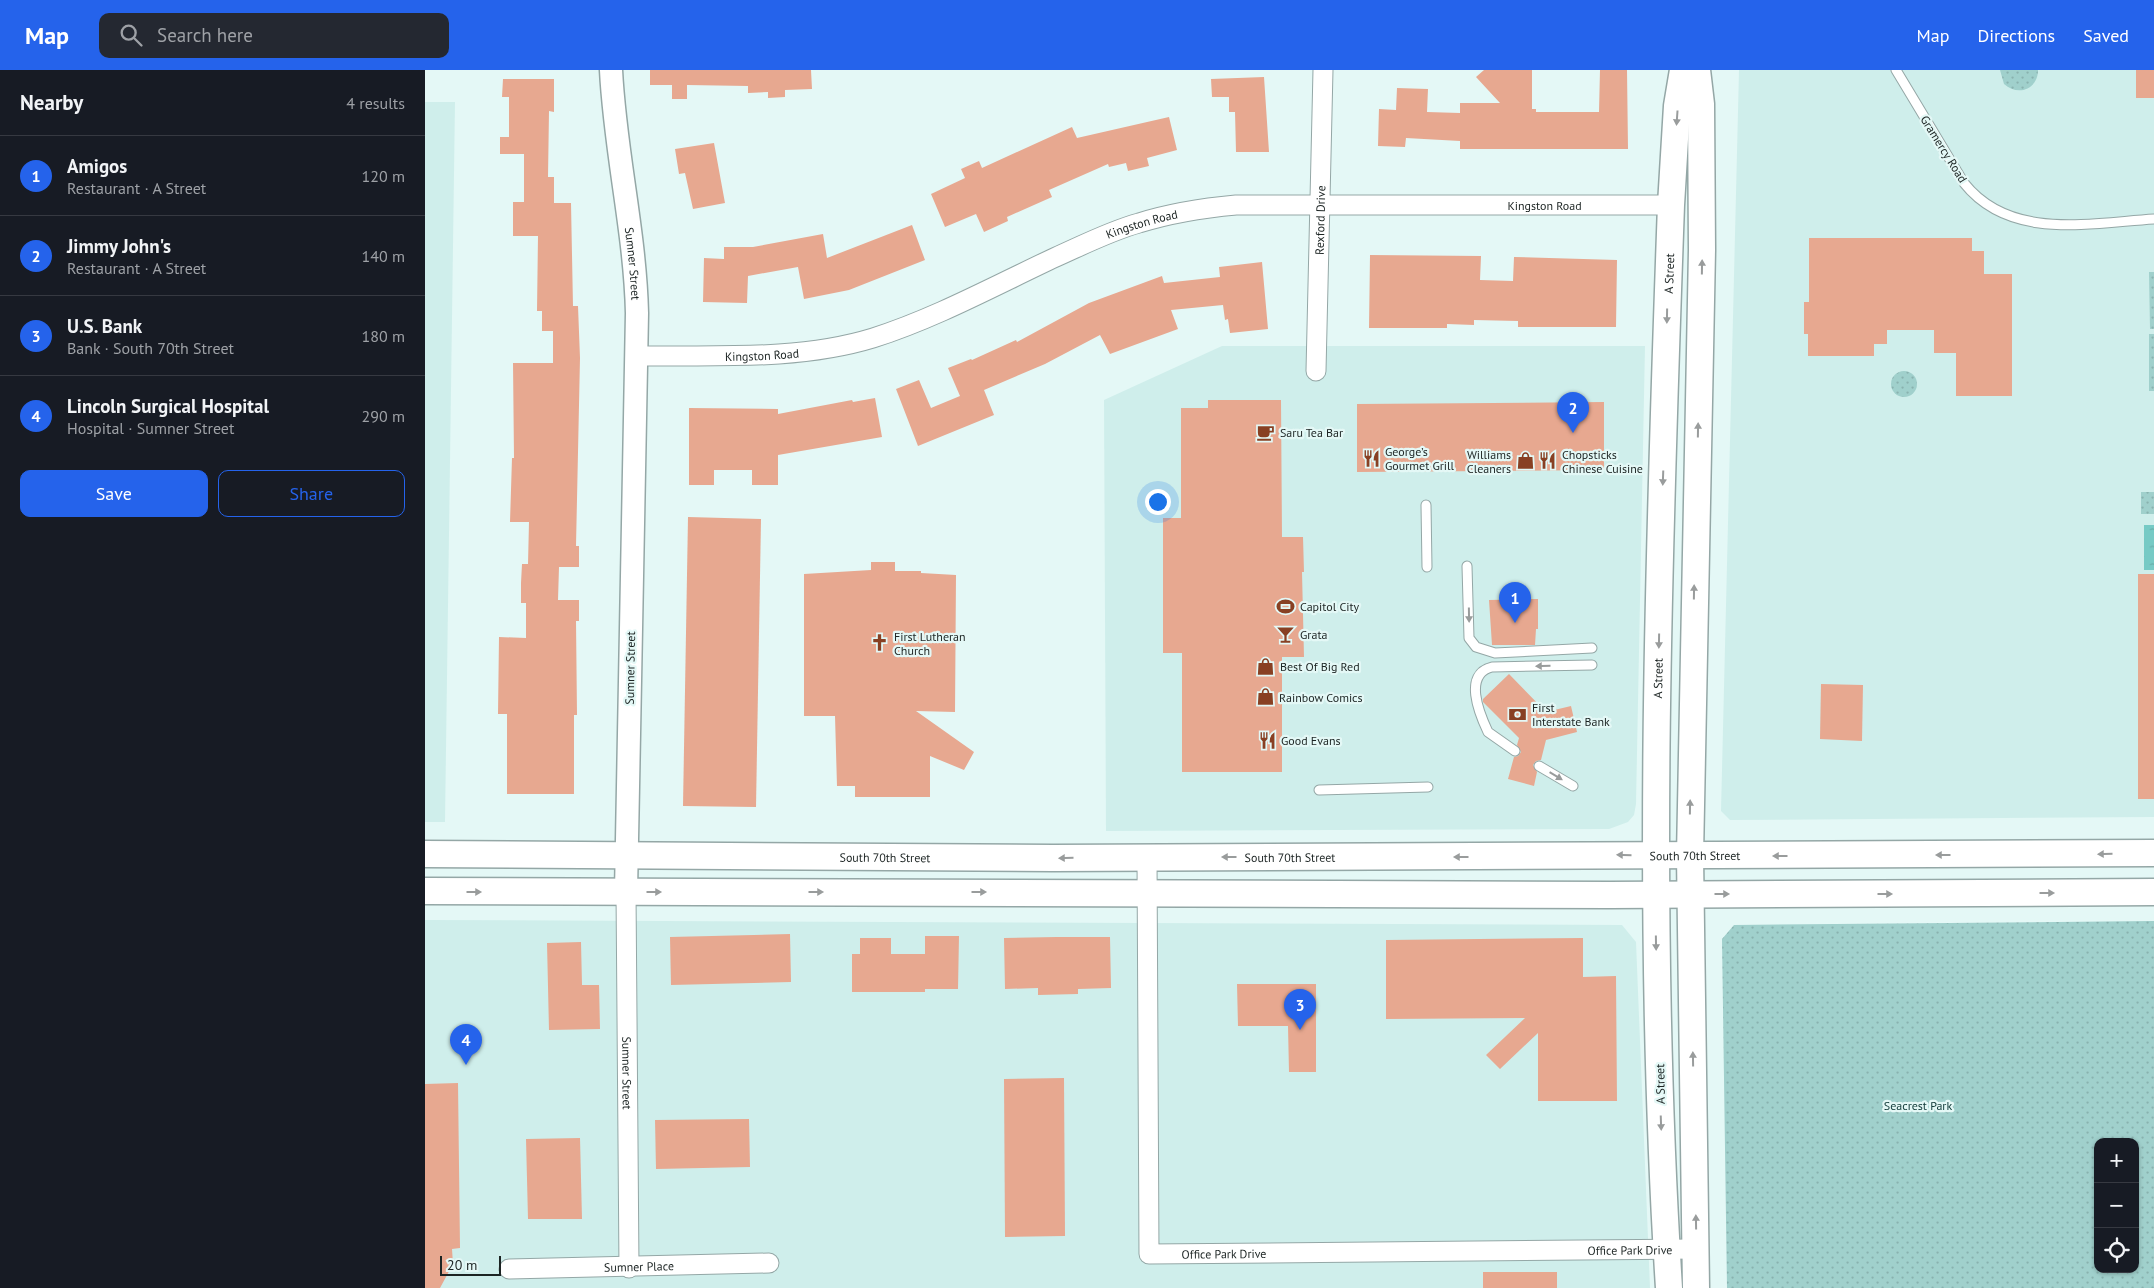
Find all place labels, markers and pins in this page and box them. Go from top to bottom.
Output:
pin: 2 [1557,392,1589,433]
cafe icon: Saru Tea Bar [1256,422,1276,442]
place label: Saru Tea Bar [1280,425,1343,440]
place label: George’s Gourmet Grill [1385,444,1455,473]
place label: Williams Cleaners [1467,447,1511,476]
place label: Chopsticks Chinese Cuisine [1562,447,1643,476]
restaurant icon: George’s Gourmet Grill [1361,448,1381,468]
shop icon: Williams Cleaners [1515,451,1535,471]
restaurant icon: Chopsticks Chinese Cuisine [1538,451,1558,471]
pin: 1 [1499,582,1531,623]
sports icon: Capitol City [1276,596,1296,616]
place label: Capitol City [1300,599,1360,614]
bar icon: Grata [1276,624,1296,644]
place label: Grata [1300,627,1327,642]
place label: First Lutheran Church [894,629,966,658]
church icon: First Lutheran Church [870,633,890,653]
shop icon: Best Of Big Red [1256,656,1276,676]
place label: Best Of Big Red [1280,659,1360,674]
shop icon: Rainbow Comics [1255,687,1275,707]
place label: Rainbow Comics [1279,690,1363,705]
place label: First Interstate Bank [1532,700,1610,729]
bank icon: First Interstate Bank [1508,704,1528,724]
restaurant icon: Good Evans [1257,730,1277,750]
place label: Good Evans [1281,733,1341,748]
pin: 3 [1284,989,1316,1030]
pin: 4 [450,1024,482,1065]

